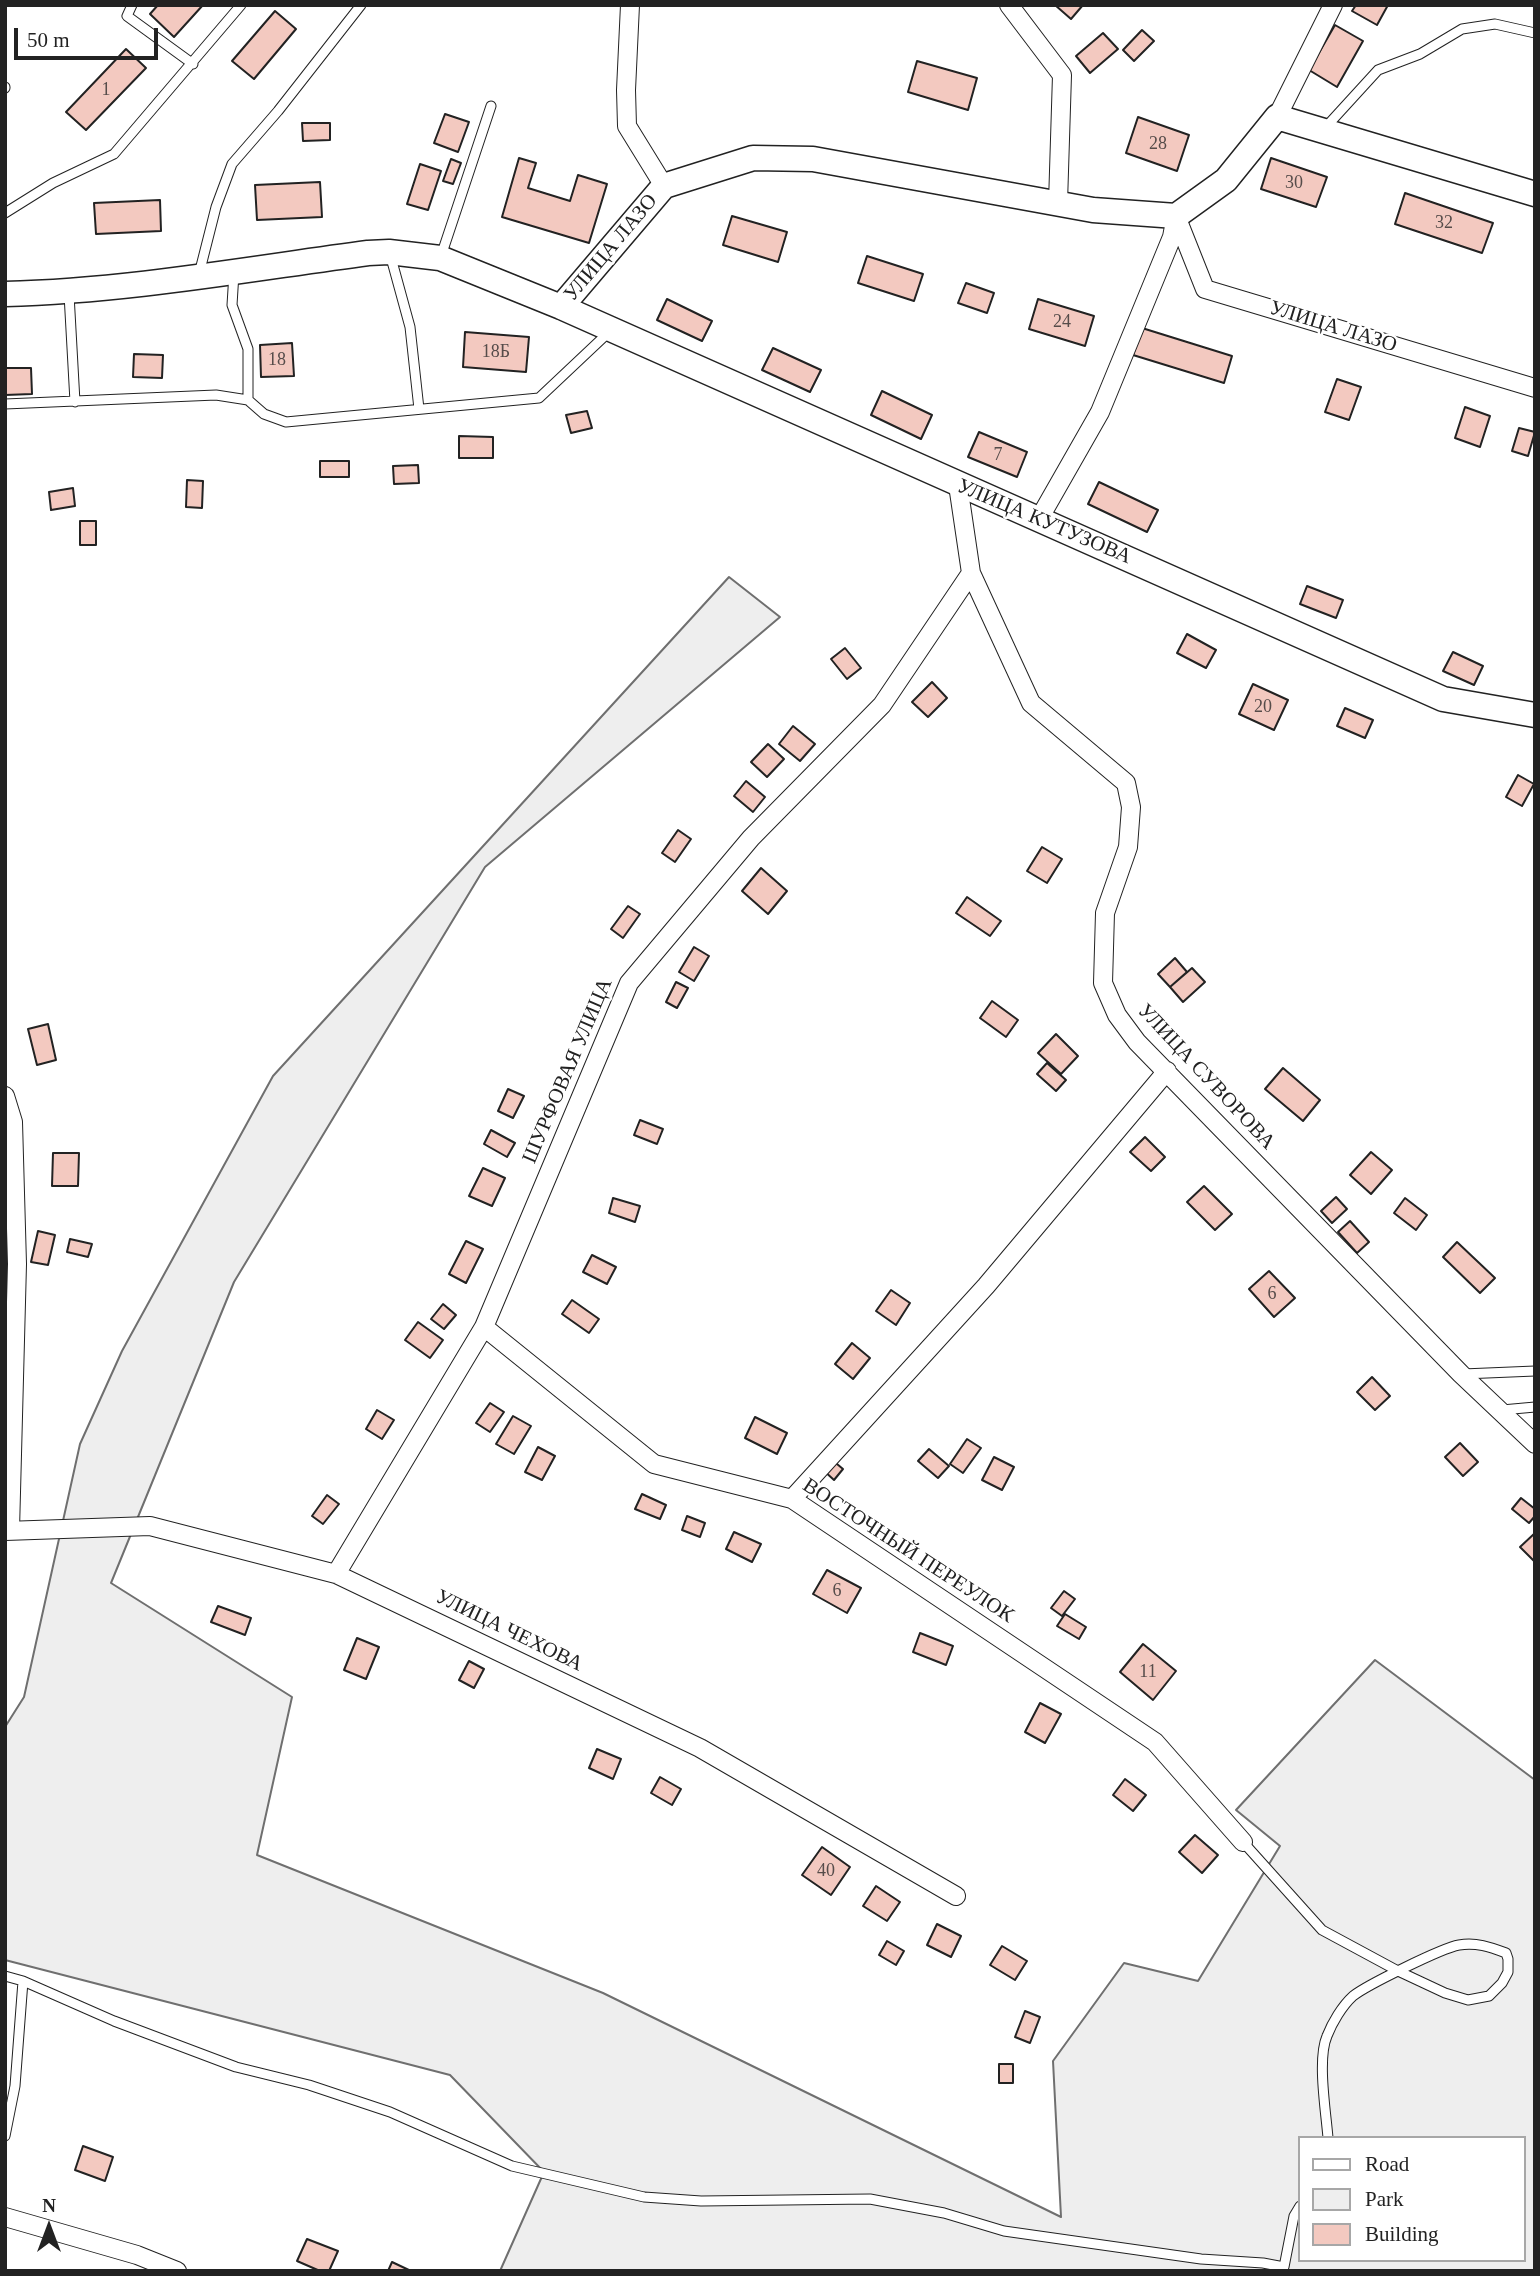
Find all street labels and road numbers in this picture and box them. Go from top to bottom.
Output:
street label: УЛИЦА ЛАЗО [559,189,663,307]
street label: УЛИЦА ЛАЗО [1266,296,1400,358]
street label: УЛИЦА КУТУЗОВА [953,474,1135,570]
street label: ШУРФОВАЯ УЛИЦА [518,975,618,1167]
street label: УЛИЦА СУВОРОВА [1132,999,1280,1155]
street label: ВОСТОЧНЫЙ ПЕРЕУЛОК [798,1473,1018,1629]
street label: УЛИЦА ЧЕХОВА [431,1584,587,1678]

